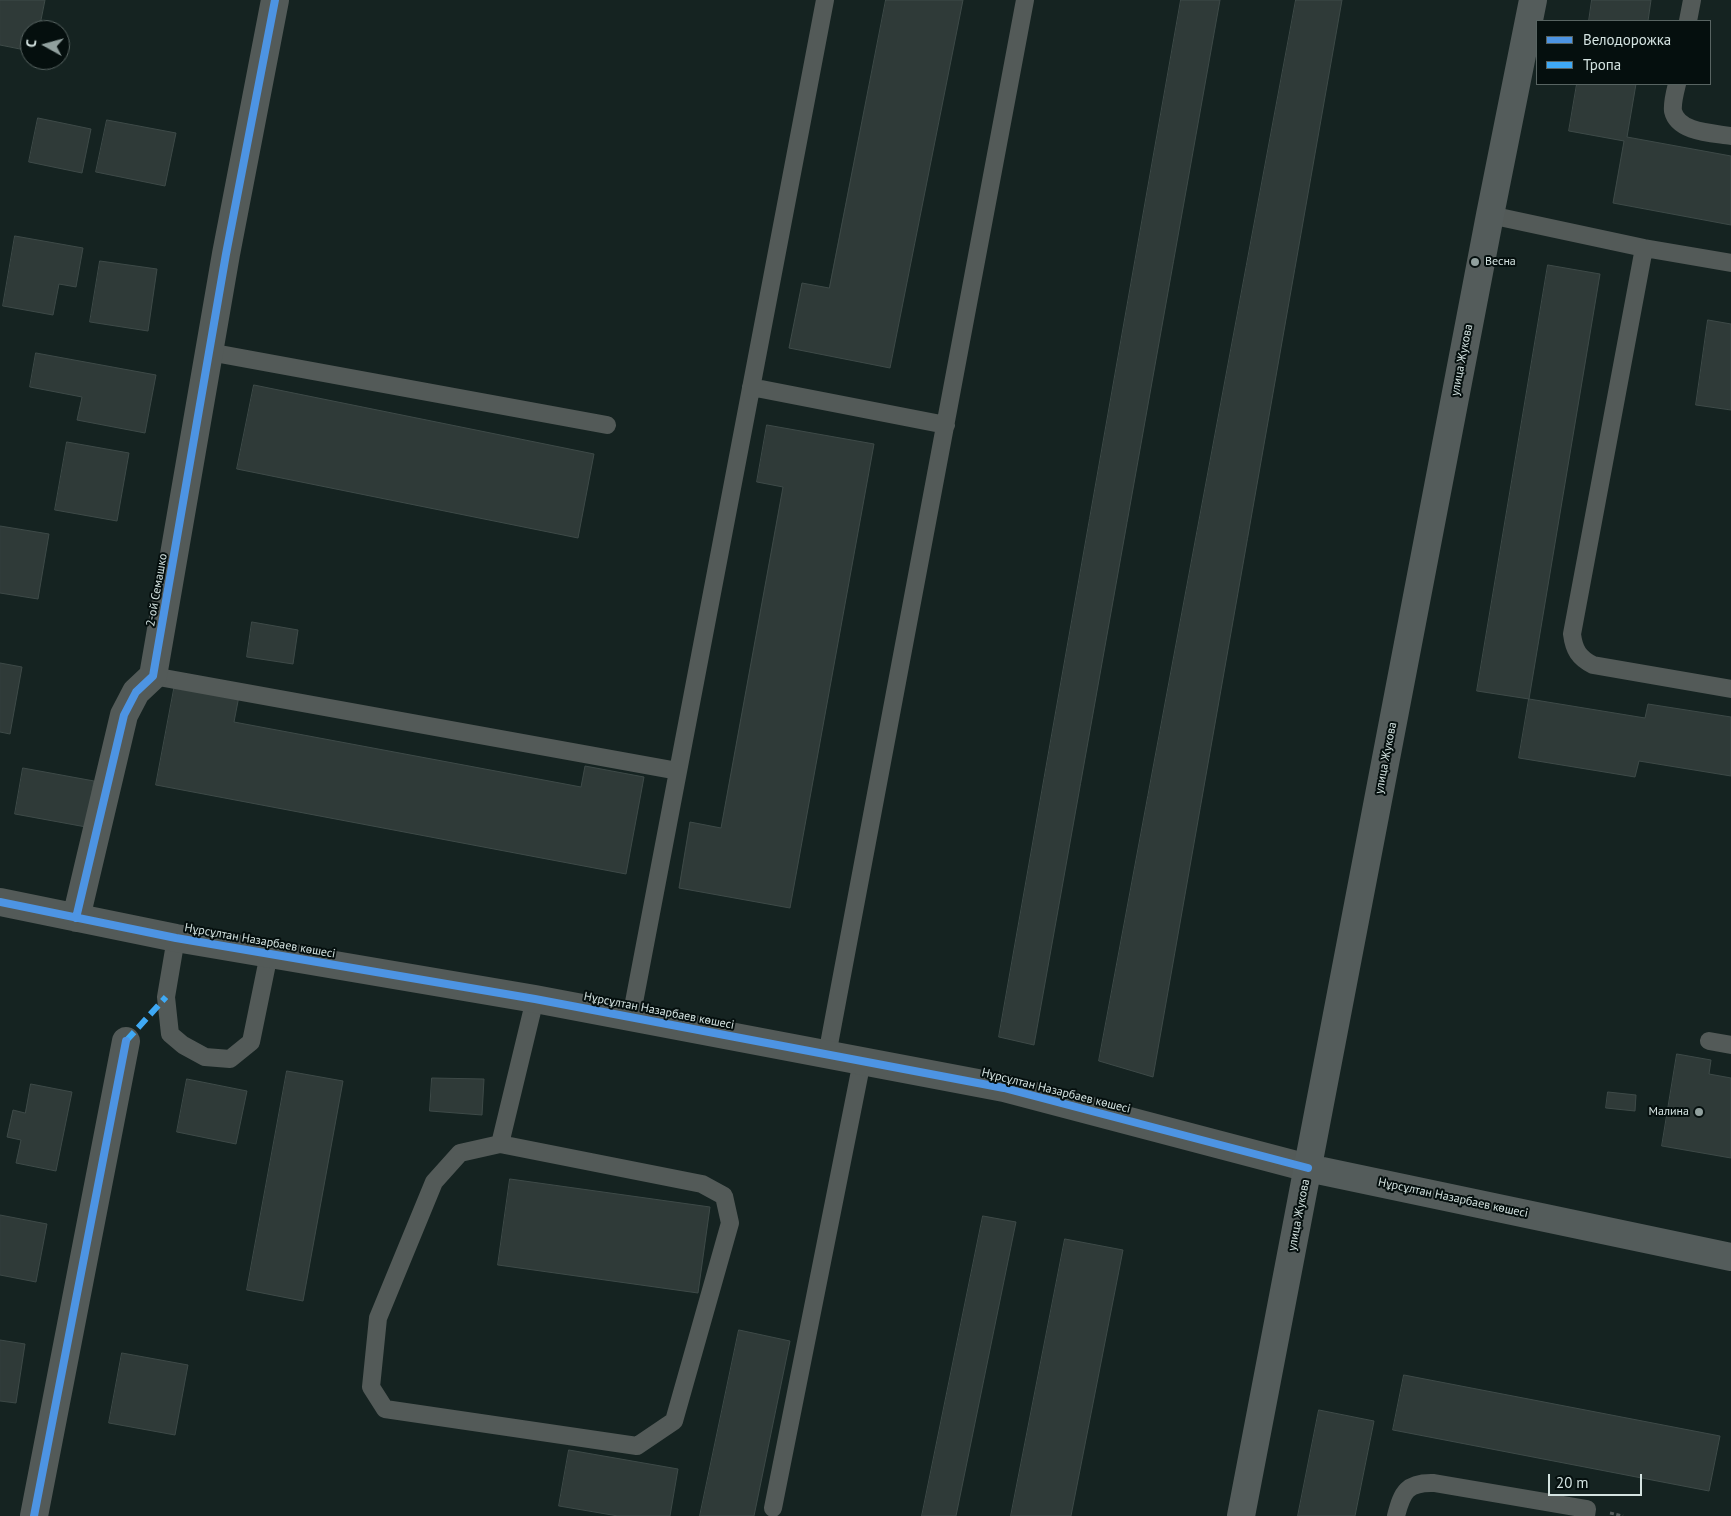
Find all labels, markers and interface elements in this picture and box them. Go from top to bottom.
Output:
north arrow [20,20,70,70]
legend [1536,20,1711,85]
text: Велодорожка [1583,30,1671,49]
text: С [22,38,41,48]
text: Тропа [1583,55,1621,74]
place label: Весна [1485,255,1516,269]
marker: Весна [1469,256,1481,268]
street label: улица Жукова [1448,323,1476,397]
street label: 2-ой Семашко [143,552,171,628]
street label: улица Жукова [1372,721,1400,795]
street label: Нұрсұлтан Назарбаев көшесі [183,921,337,961]
street label: Нұрсұлтан Назарбаев көшесі [583,989,735,1033]
street label: Нұрсұлтан Назарбаев көшесі [980,1066,1132,1116]
place label: Малина [1649,1105,1689,1119]
marker: Малина [1693,1106,1705,1118]
street label: Нұрсұлтан Назарбаев көшесі [1377,1175,1529,1221]
street label: улица Жукова [1285,1178,1313,1252]
scale bar [1551,1464,1645,1496]
text: 20 m [1556,1473,1589,1492]

